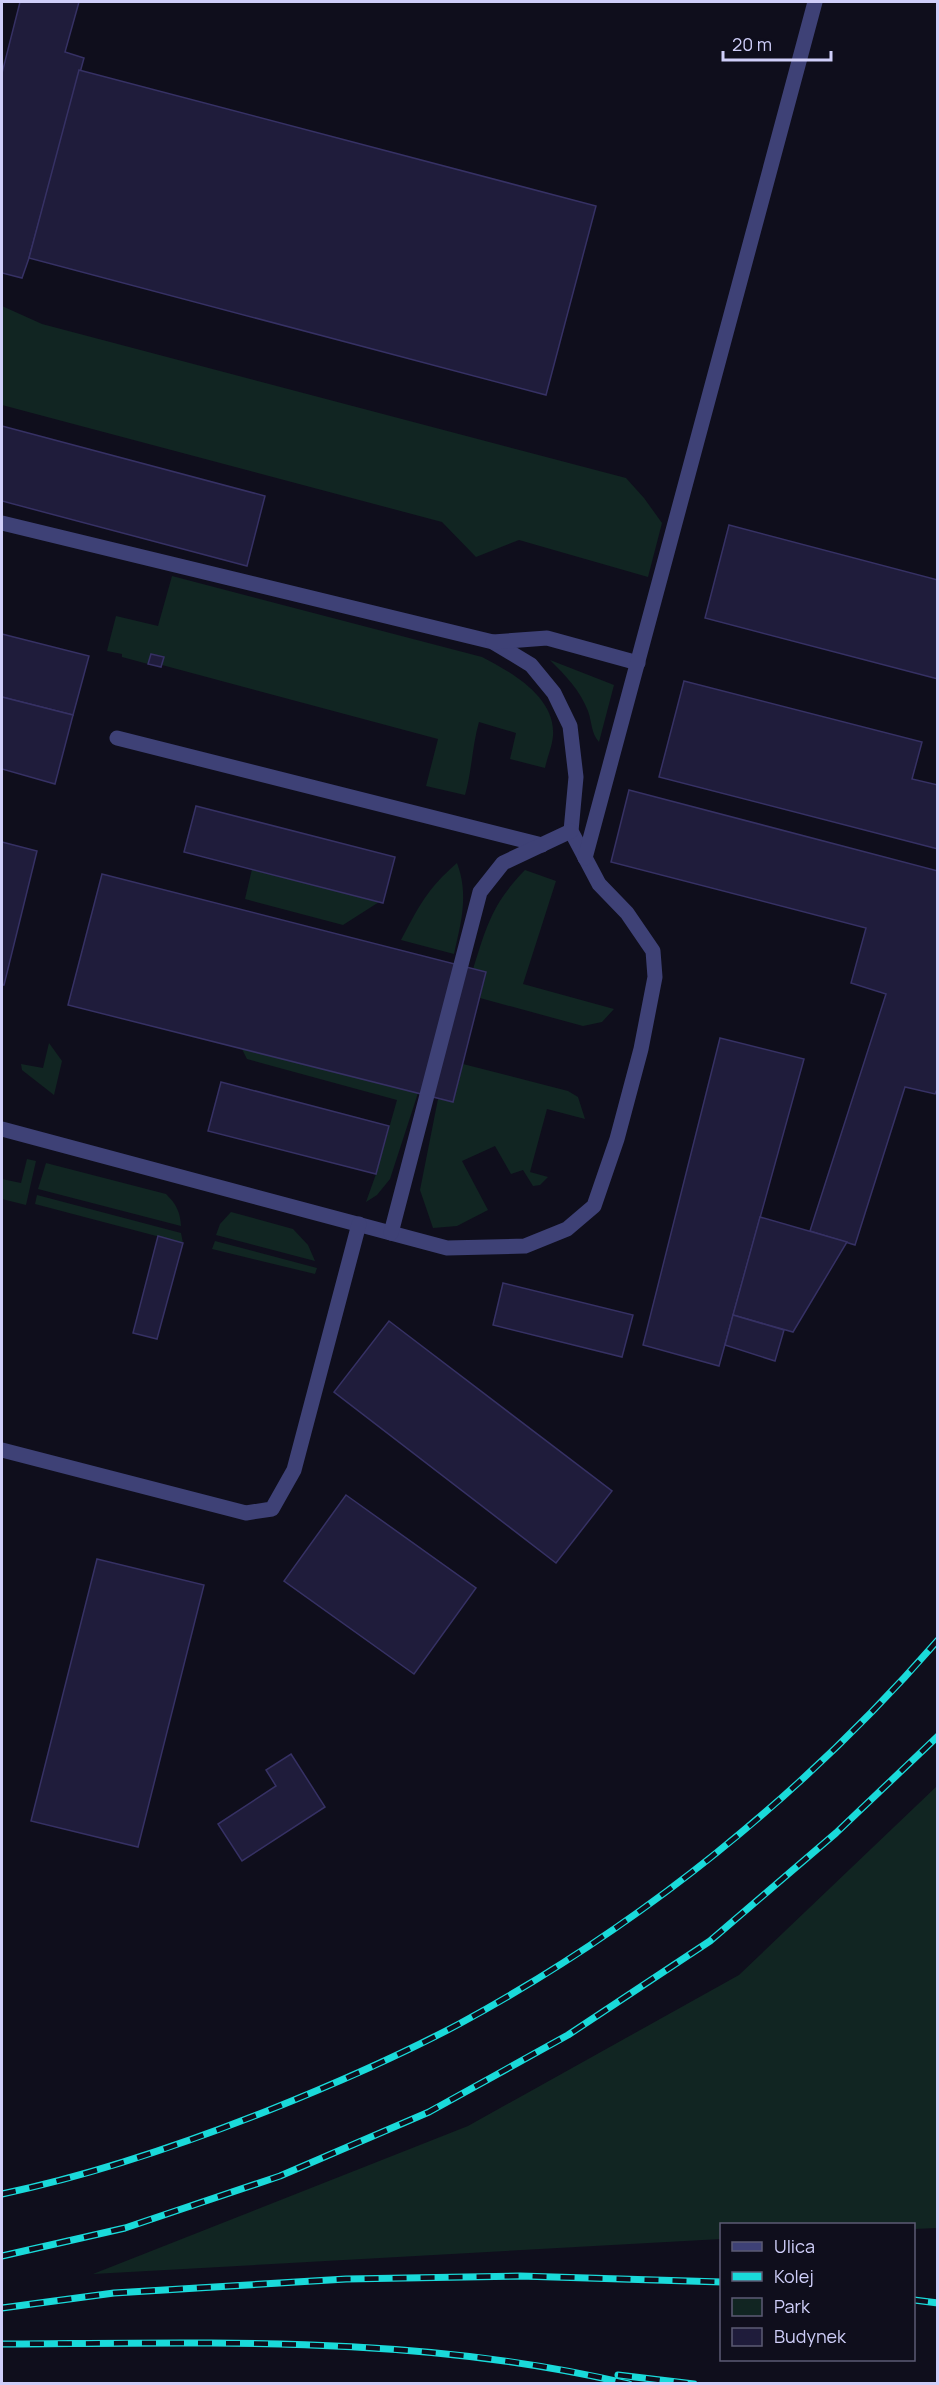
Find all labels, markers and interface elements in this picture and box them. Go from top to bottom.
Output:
scale bar [723,24,831,62]
text: 20 m [732,32,772,56]
legend [720,2223,915,2361]
text: Ulica [774,2234,815,2258]
text: Kolej [774,2264,814,2288]
text: Park [774,2294,811,2318]
text: Budynek [774,2324,847,2348]

